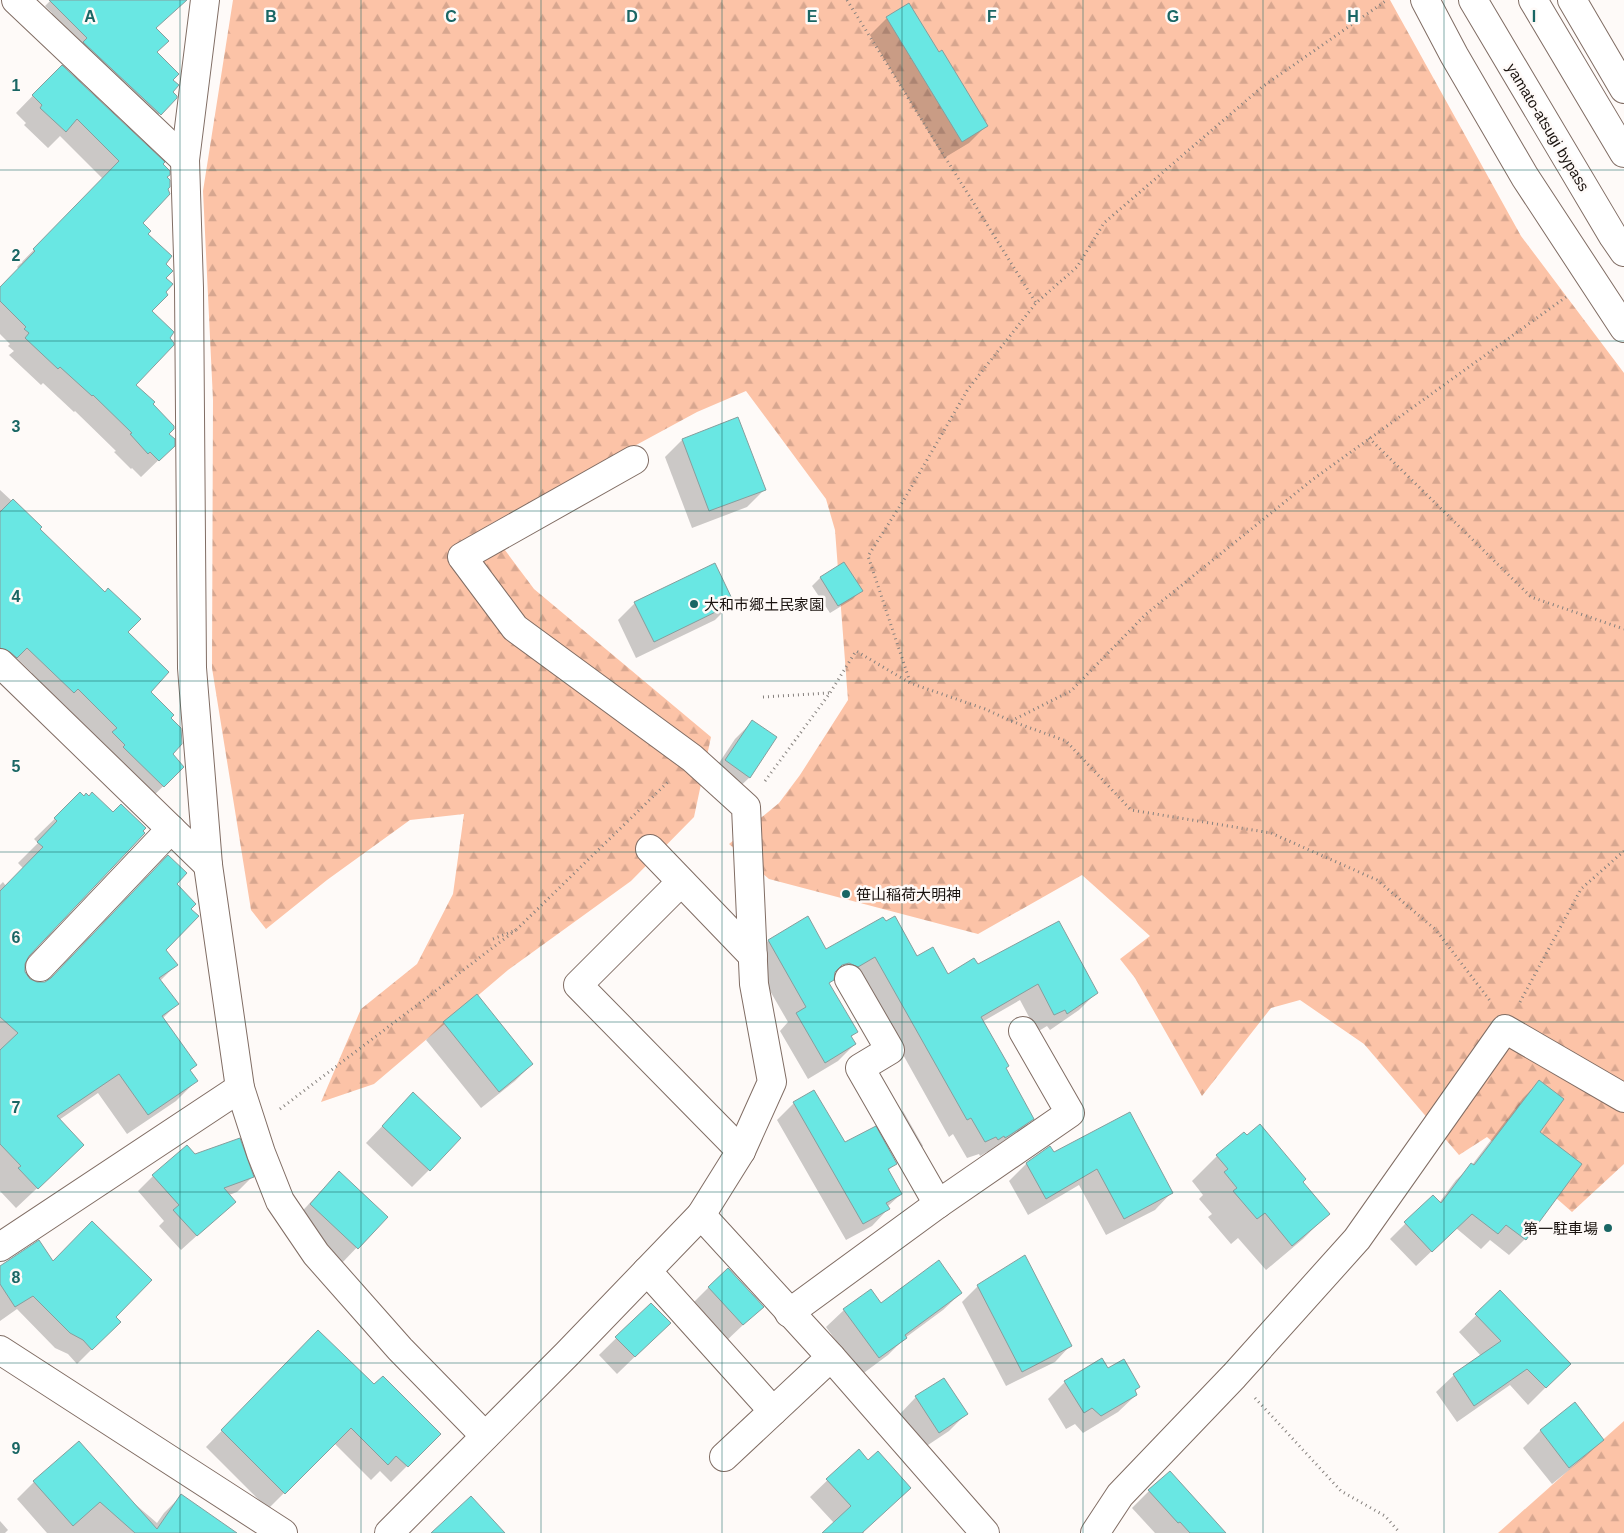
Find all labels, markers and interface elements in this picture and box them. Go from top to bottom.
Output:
text: A [84,8,96,25]
text: B [265,8,277,25]
text: C [445,8,457,25]
text: D [626,8,638,25]
text: E [807,8,818,25]
text: F [987,8,997,25]
text: G [1167,8,1179,25]
text: H [1347,8,1359,25]
text: I [1532,8,1536,25]
street label: yamato-atsugi bypass [1503,60,1593,194]
text: 1 [12,77,21,94]
text: 2 [12,247,21,264]
text: 3 [12,418,21,435]
text: 4 [12,588,21,605]
place label: 大和市郷土民家園 [704,596,824,613]
marker: 大和市郷土民家園 [688,598,700,610]
text: 5 [12,758,21,775]
place label: 笹山稲荷大明神 [856,886,961,903]
marker: 笹山稲荷大明神 [840,888,852,900]
text: 6 [12,929,21,946]
text: 7 [12,1099,21,1116]
place label: 第一駐車場 [1523,1220,1598,1237]
marker: 第一駐車場 [1602,1222,1614,1234]
text: 8 [12,1269,21,1286]
text: 9 [12,1440,21,1457]

